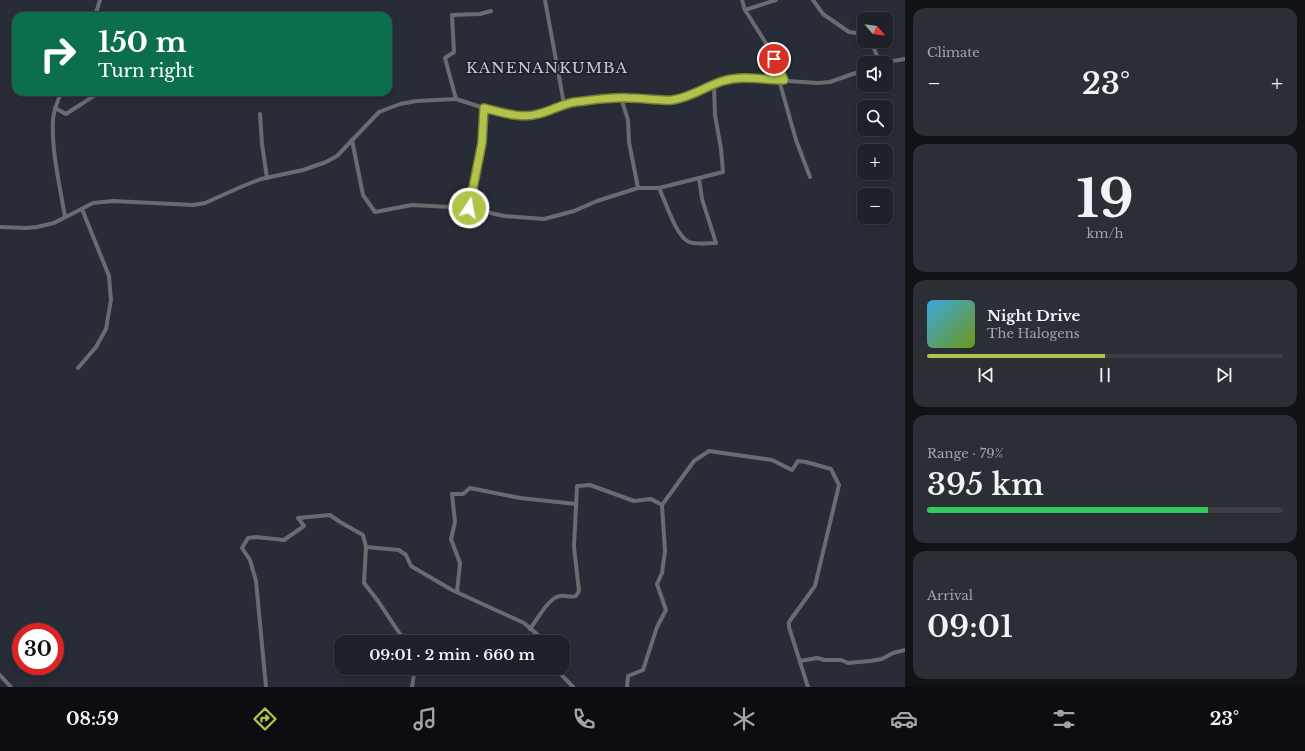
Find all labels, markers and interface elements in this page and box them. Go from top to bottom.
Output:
north arrow [857,12,893,48]
map controls [857,12,893,224]
text: 150 m [98,25,186,60]
icon: right [32,28,84,80]
pin [757,42,791,76]
text: Climate [927,44,980,61]
icon: arrive [763,48,785,70]
button: sound [857,56,893,92]
district label: KANENANKUMBA [466,58,628,77]
text: Turn right [98,60,194,82]
text: 23° [1082,65,1130,102]
text: − [927,70,941,97]
text: + [1271,70,1283,97]
button: search [857,100,893,136]
button: + [857,144,893,180]
text: 19 [1076,167,1134,231]
position arrow [448,187,490,229]
button: − [857,188,893,224]
text: km/h [1087,225,1123,242]
text: Night Drive [987,306,1080,325]
text: The Halogens [987,325,1080,342]
icon: previous [975,364,997,386]
icon: pause [1094,364,1116,386]
icon: next [1213,364,1235,386]
text: Range · 79% [927,445,1003,462]
text: 395 km [927,466,1044,503]
text: Arrival [927,587,973,604]
text: 09:01 [927,608,1013,645]
speed limit sign: 30 [12,623,64,675]
text: 09:01 · 2 min · 660 m [369,645,535,664]
icon: directions [251,705,279,733]
icon: music [411,705,439,733]
icon: phone [570,705,598,733]
icon: climate [730,705,758,733]
icon: car [890,705,918,733]
icon: filters [1050,705,1078,733]
text: 08:59 [66,708,119,730]
text: 23° [1210,708,1239,730]

